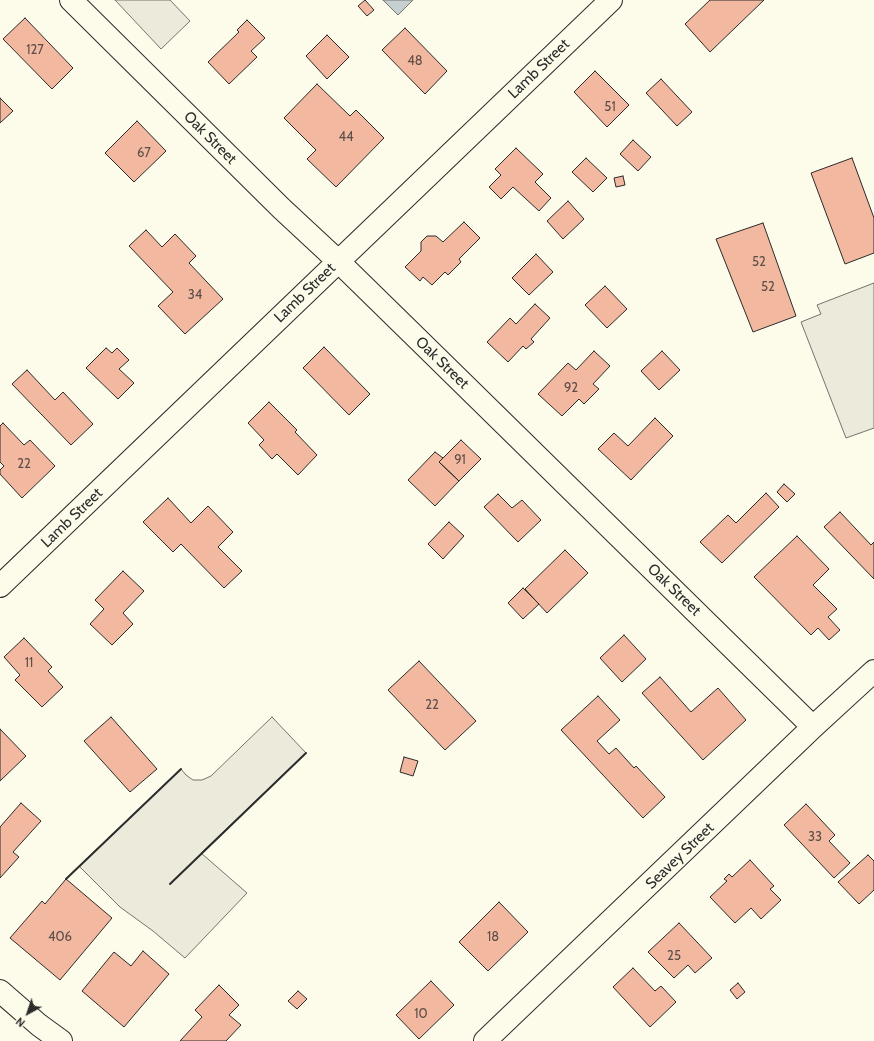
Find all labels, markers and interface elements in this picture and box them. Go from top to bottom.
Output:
street label: Lamb Street [505,35,573,103]
house number: 127 [26,42,44,58]
house number: 48 [407,53,423,69]
house number: 51 [604,99,616,115]
street label: Oak Street [180,108,240,168]
house number: 44 [338,129,354,145]
house number: 67 [137,145,151,161]
house number: 52 [752,254,766,270]
street label: Lamb Street [271,259,339,327]
house number: 52 [761,279,775,295]
house number: 34 [188,287,202,303]
street label: Oak Street [412,333,472,393]
house number: 92 [564,380,578,396]
house number: 91 [454,452,466,468]
house number: 22 [17,456,31,472]
street label: Lamb Street [38,484,106,552]
street label: Oak Street [644,560,704,620]
house number: 11 [25,655,33,671]
house number: 22 [425,697,439,713]
street label: Seavey Street [642,819,718,893]
house number: 33 [808,829,822,845]
house number: 406 [48,929,72,945]
house number: 18 [487,929,499,945]
house number: 25 [667,948,681,964]
north arrow [8,993,48,1033]
house number: 10 [414,1006,428,1022]
text: N [13,1014,28,1030]

